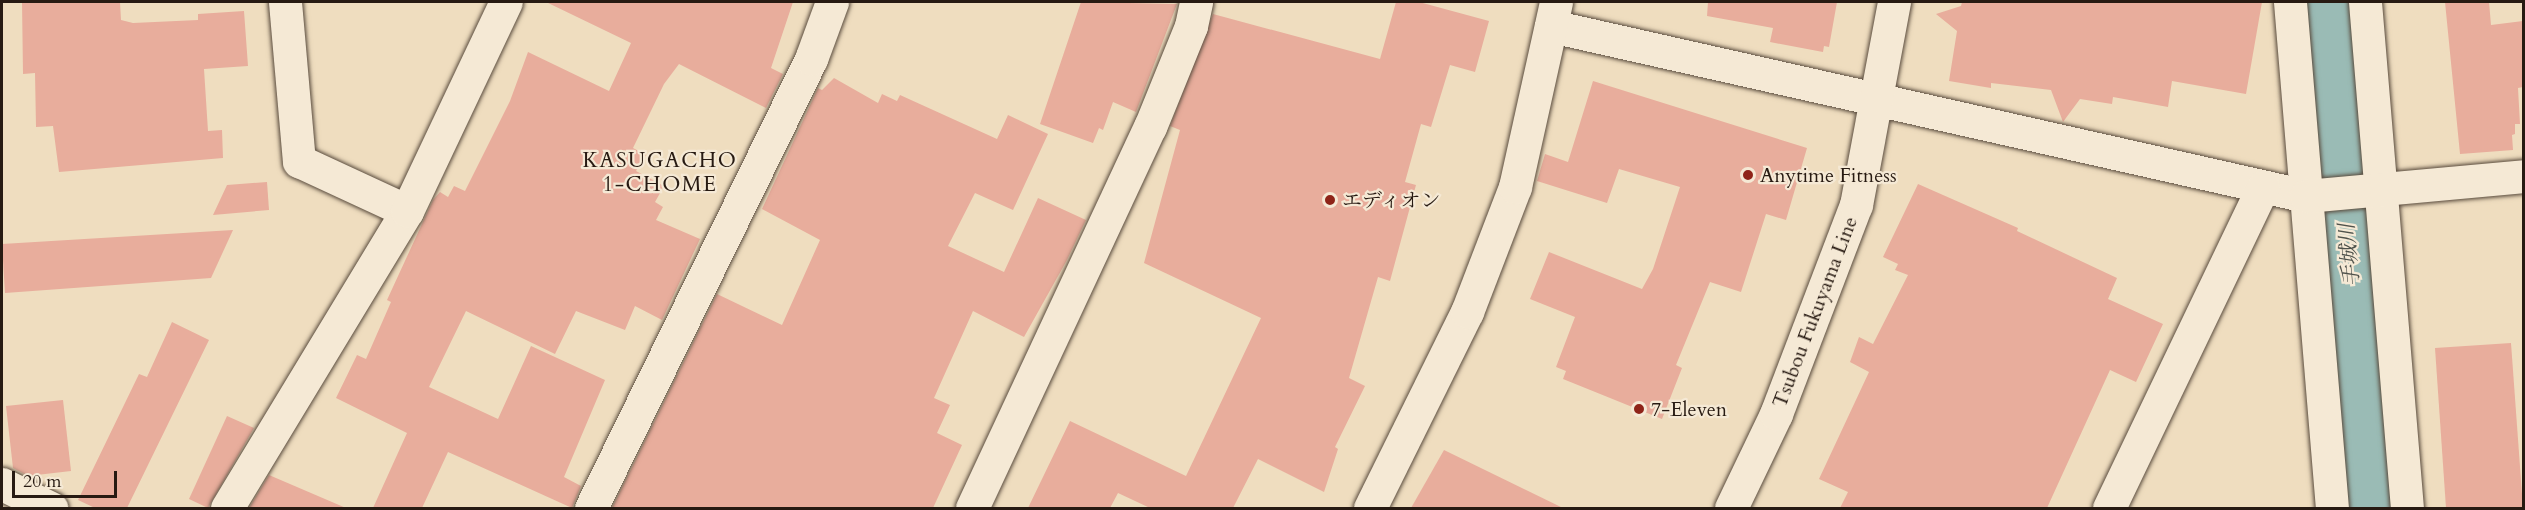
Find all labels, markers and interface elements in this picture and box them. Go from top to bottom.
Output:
district label: KASUGACHO 1-CHOME [582,148,738,198]
place label: Anytime Fitness [1760,163,1897,187]
marker: Anytime Fitness [1741,168,1755,182]
place label: エディオン [1342,188,1442,212]
marker: エディオン [1323,193,1337,207]
street label: Tsubou Fukuyama Line [1767,213,1863,411]
water label: 手城川 [2335,223,2365,287]
place label: 7-Eleven [1651,397,1727,421]
marker: 7-Eleven [1632,402,1646,416]
scale bar [15,459,120,497]
text: 20 m [23,469,62,494]

